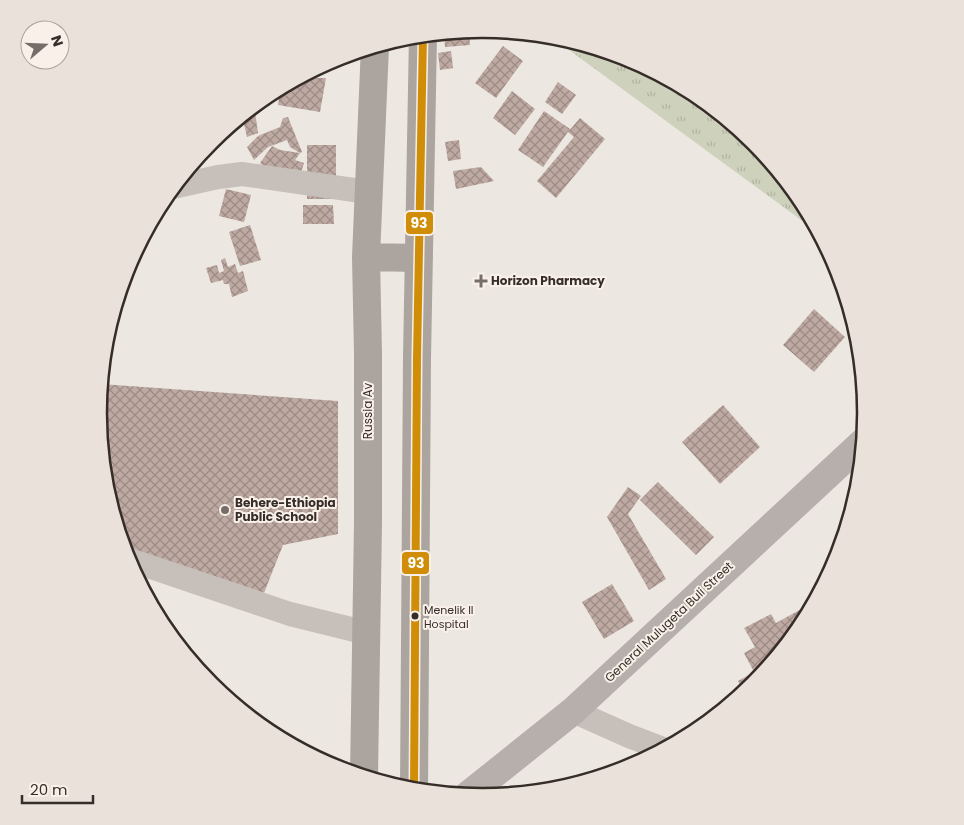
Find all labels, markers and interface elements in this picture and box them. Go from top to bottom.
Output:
north arrow [20,20,70,70]
text: N [46,33,68,49]
line badge: 93 [405,211,434,235]
text: 93 [410,213,428,233]
place label: Horizon Pharmacy [491,272,605,289]
marker: Horizon Pharmacy [475,275,487,287]
street label: Russia Av [359,382,376,439]
place label: Behere-Ethiopia Public School [235,494,336,525]
marker: Behere-Ethiopia Public School [219,504,231,516]
line badge: 93 [401,551,430,575]
text: 93 [407,553,425,573]
street label: General Mulugeta Buli Street [601,558,737,686]
place label: Menelik II Hospital [424,602,474,632]
marker: Menelik II Hospital [410,611,420,621]
scale bar [22,772,94,804]
text: 20 m [30,779,68,800]

